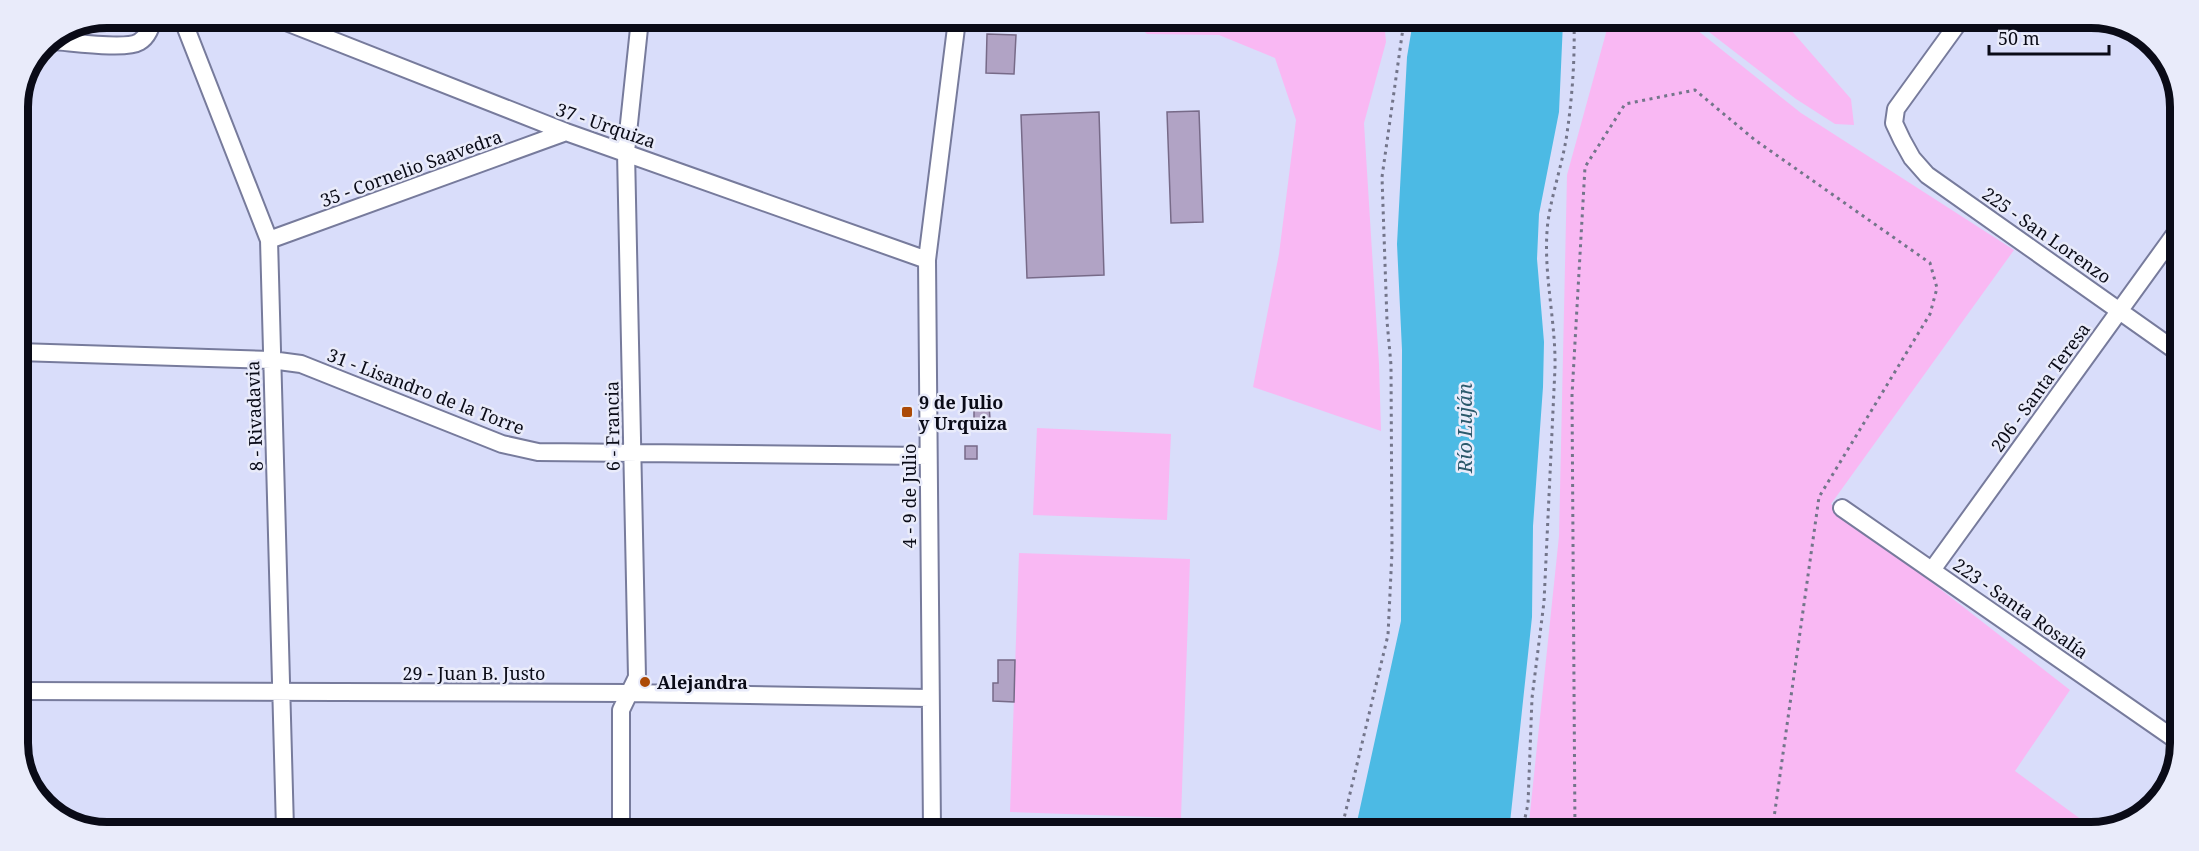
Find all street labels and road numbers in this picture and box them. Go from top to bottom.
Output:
street label: 37 - Urquiza [553,97,659,153]
street label: 35 - Cornelio Saavedra [317,124,505,212]
street label: 225 - San Lorenzo [1978,182,2116,288]
street label: 206 - Santa Teresa [1985,318,2095,456]
street label: 31 - Lisandro de la Torre [324,342,528,440]
street label: 8 - Rivadavia [240,360,268,472]
street label: 6 - Francia [599,381,625,471]
street label: 4 - 9 de Julio [897,444,921,548]
street label: 223 - Santa Rosalía [1949,552,2093,664]
street label: 29 - Juan B. Justo [403,661,546,685]

